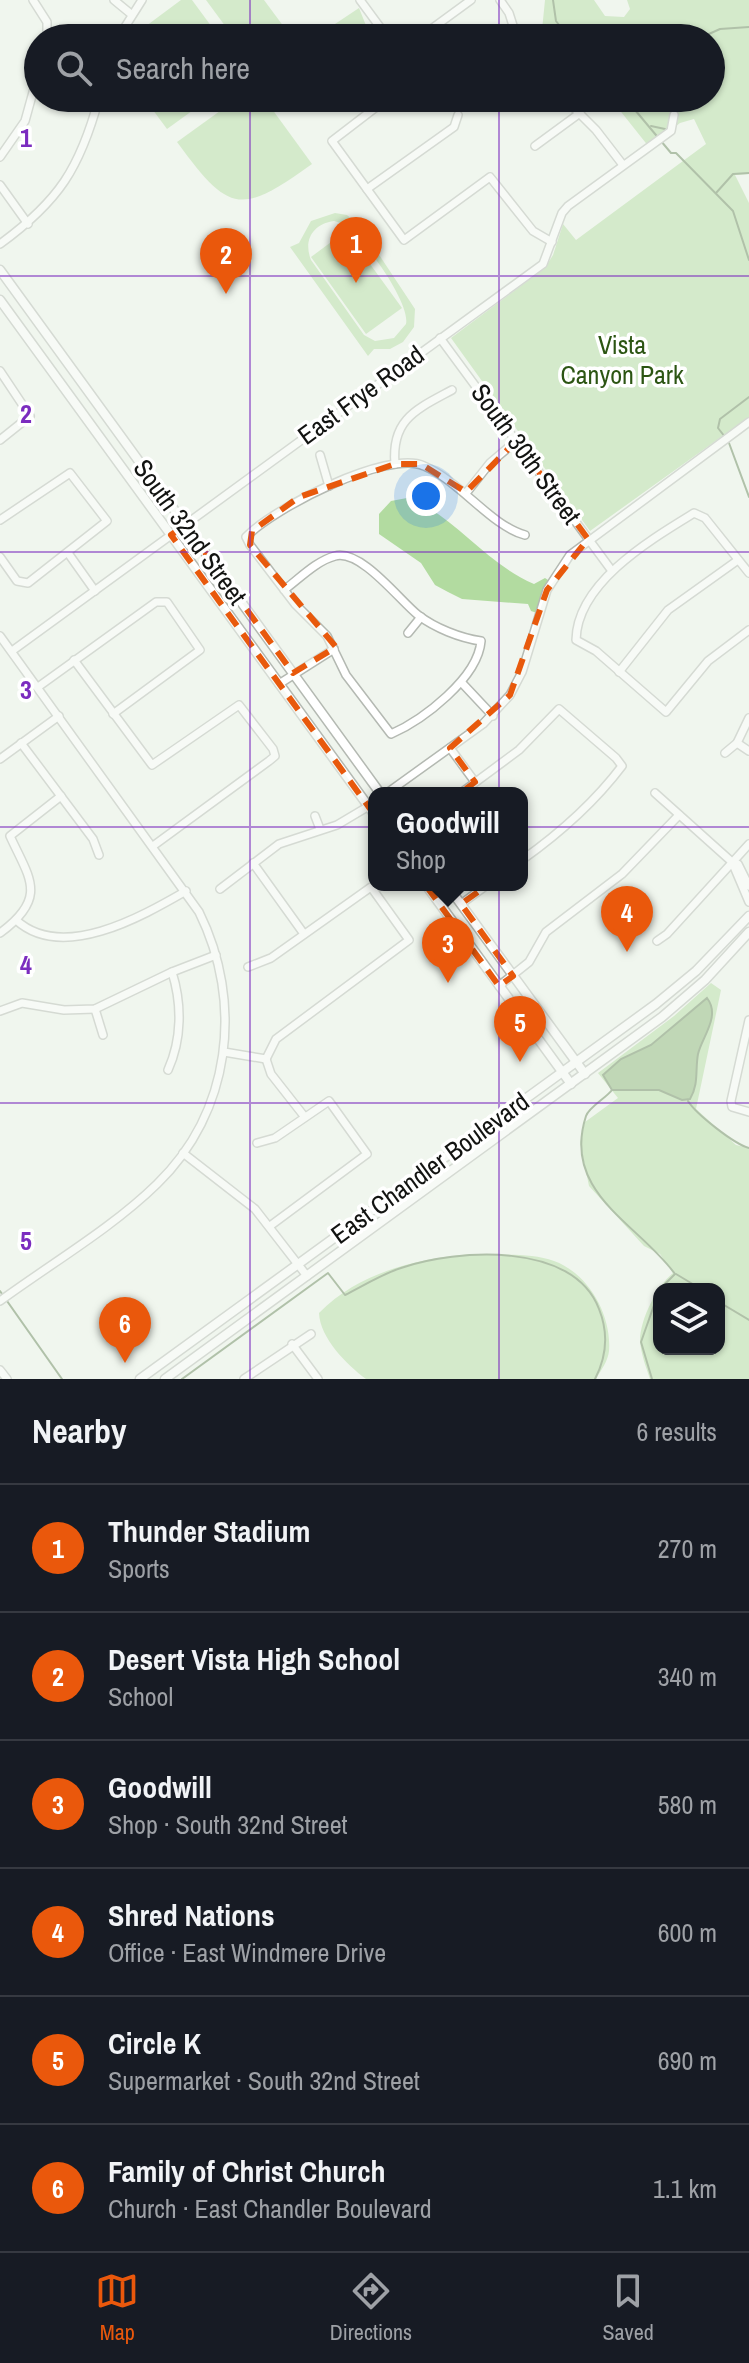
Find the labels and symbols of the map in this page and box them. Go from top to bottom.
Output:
text: 1 [20,120,32,155]
pin: 1 [330,217,382,283]
pin: 2 [200,228,252,294]
park label: Vista Canyon Park [560,327,684,392]
street label: East Frye Road [291,337,431,452]
street label: South 30th Street [463,376,589,531]
text: 2 [20,396,32,431]
street label: South 32nd Street [126,452,255,612]
your location [406,476,446,516]
text: 3 [20,672,32,707]
pin: 4 [601,886,653,952]
pin: 3 [422,917,474,983]
text: 4 [20,947,32,982]
pin: 5 [494,996,546,1062]
street label: East Chandler Boulevard [324,1084,536,1251]
text: 5 [20,1223,32,1258]
pin: 6 [99,1297,151,1363]

